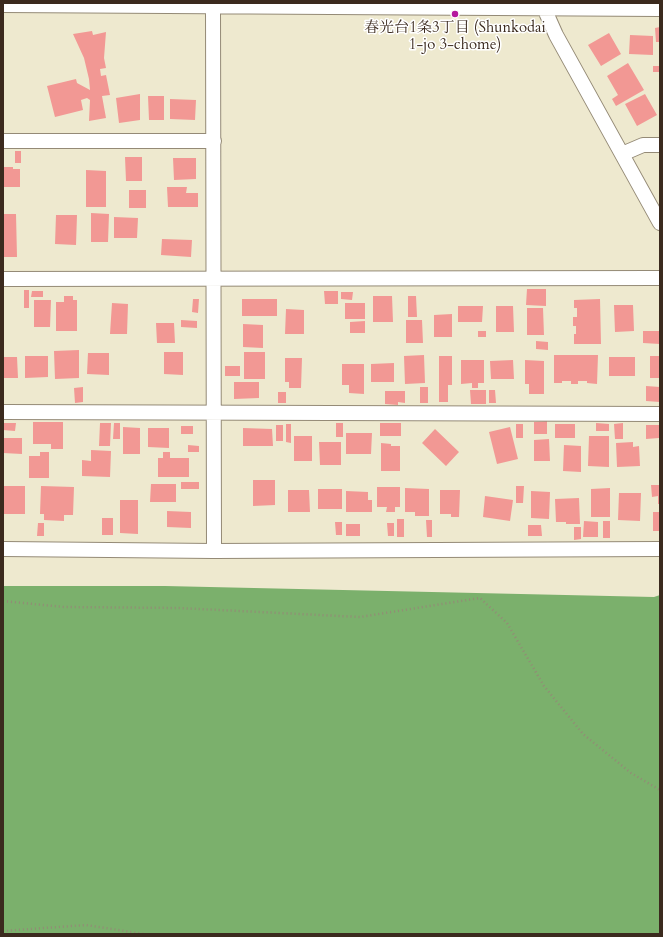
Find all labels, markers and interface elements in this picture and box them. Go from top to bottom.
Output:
marker: 春光台1条3丁目 (Shunkodai 1-jo 3-chome) [450,9,460,19]
place label: 春光台1条3丁目 (Shunkodai 1-jo 3-chome) [364,20,546,55]

